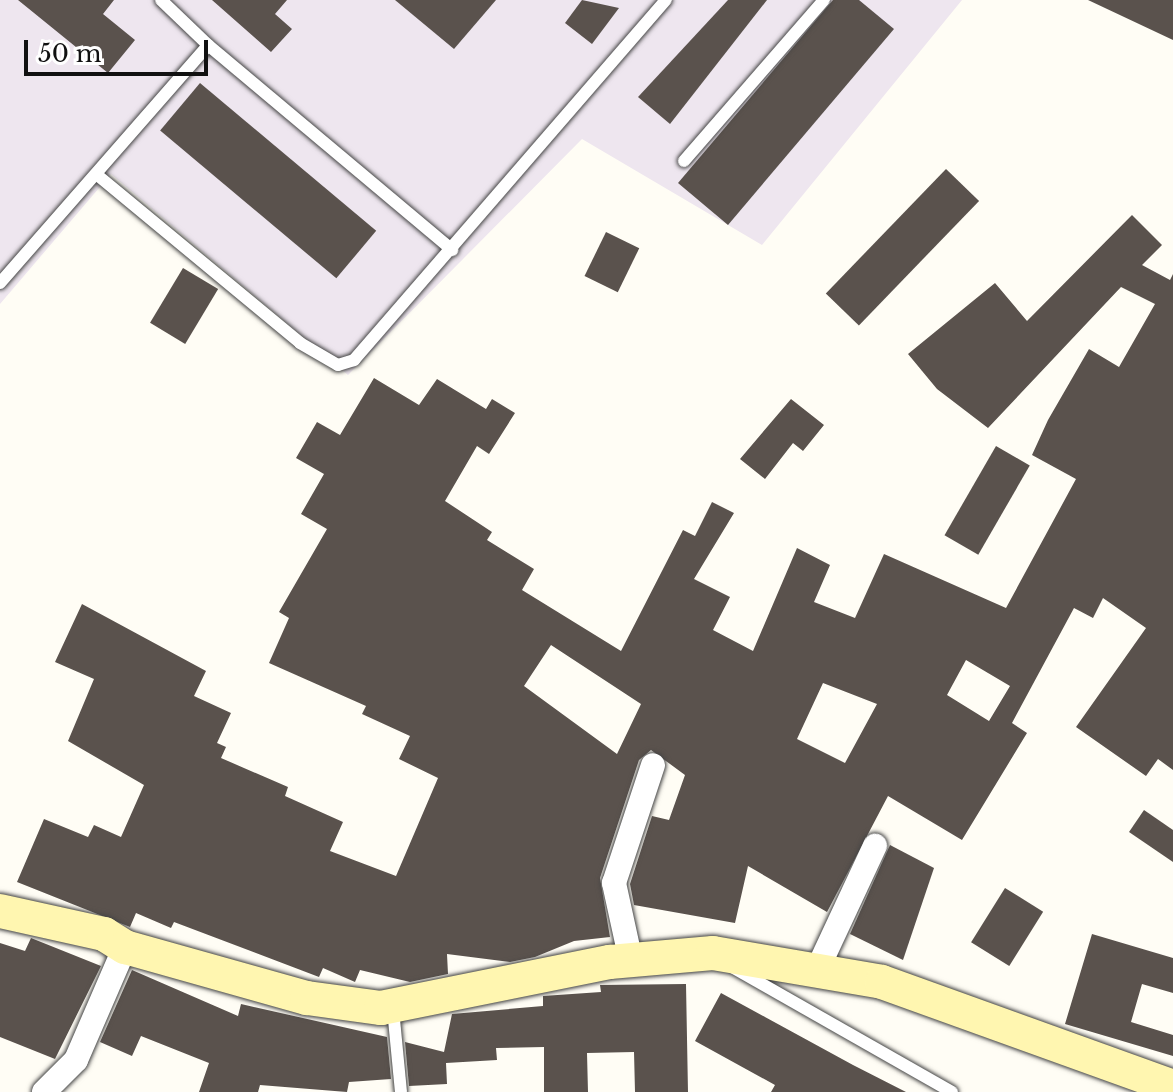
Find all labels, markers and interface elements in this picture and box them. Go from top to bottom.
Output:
scale bar [28,24,212,74]
text: 50 m [38,39,101,68]

